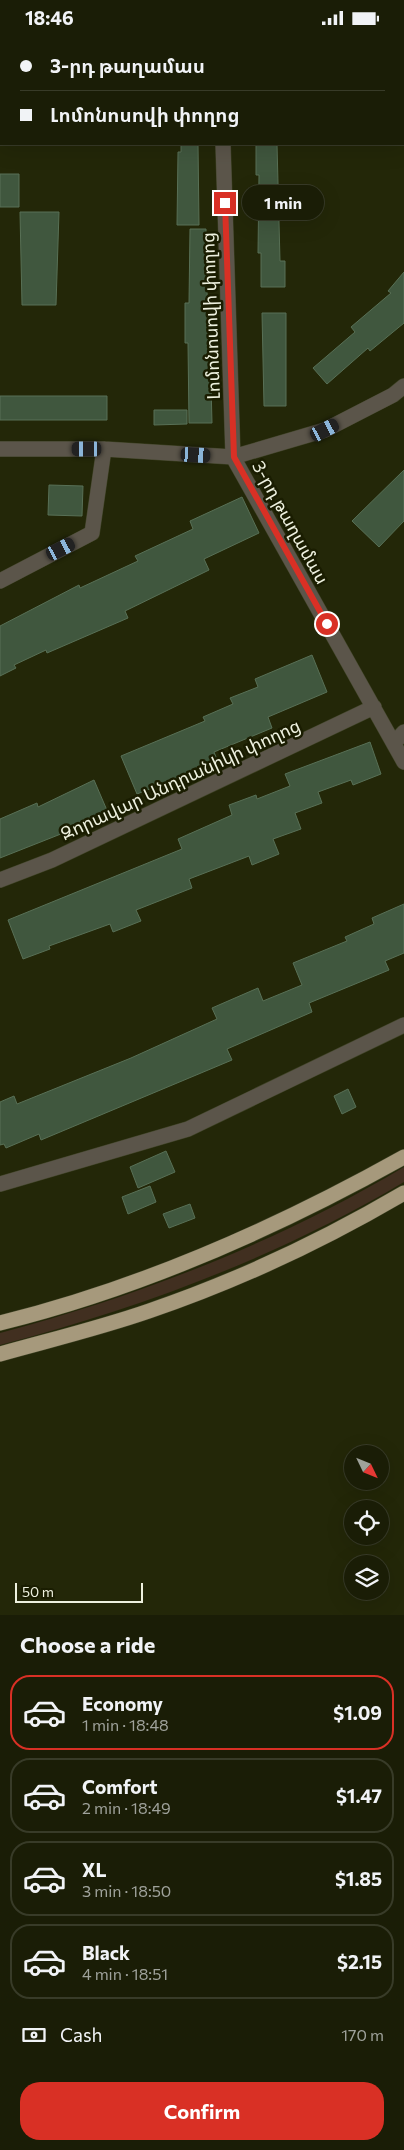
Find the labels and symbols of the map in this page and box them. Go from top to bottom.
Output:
callout: 1 min [242,185,325,221]
route end [214,192,236,214]
street label: Լոմոնոսովի փողոց [196,232,224,400]
car [308,417,341,443]
car [72,442,102,457]
car [180,447,211,463]
street label: 3-րդ թաղամաս [248,456,334,588]
car [44,536,77,562]
route start [316,613,338,635]
street label: Զորավար Անդրանիկի փողոց [57,714,303,844]
north arrow [344,1445,389,1490]
scale bar [15,1580,142,1603]

